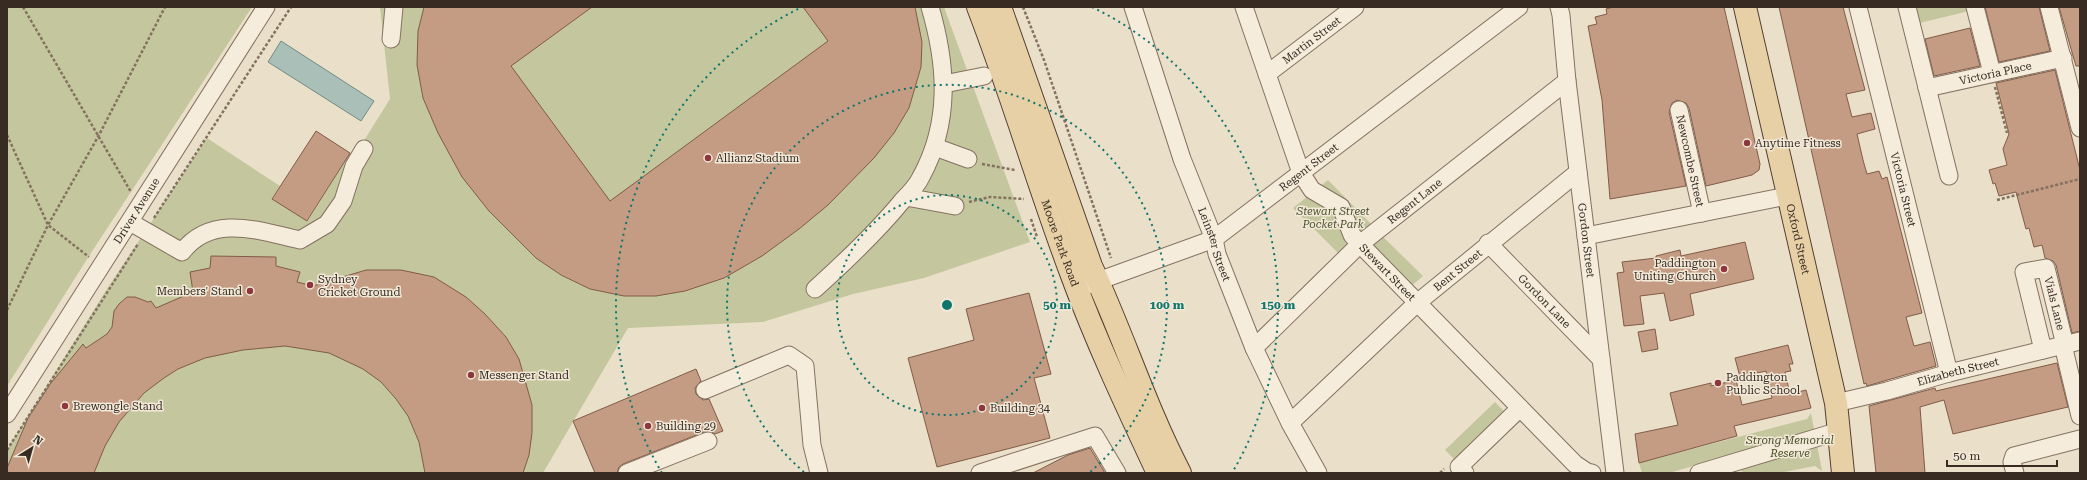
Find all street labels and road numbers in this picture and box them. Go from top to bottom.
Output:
street label: Martin Street [1280,14,1343,67]
street label: Victoria Place [1958,59,2033,87]
street label: Newcombe Street [1674,114,1707,208]
street label: Regent Street [1276,140,1341,194]
street label: Victoria Street [1888,151,1919,228]
street label: Driver Avenue [111,175,162,246]
street label: Regent Lane [1385,176,1444,226]
street label: Moore Park Road [1039,198,1082,288]
street label: Gordon Street [1575,202,1598,278]
street label: Oxford Street [1784,202,1813,275]
street label: Leinster Street [1195,205,1234,283]
street label: Stewart Street [1357,241,1418,304]
street label: Bent Street [1431,246,1485,294]
street label: Gordon Lane [1516,272,1574,331]
street label: Vials Lane [2042,275,2068,331]
street label: Elizabeth Street [1916,355,2000,388]

